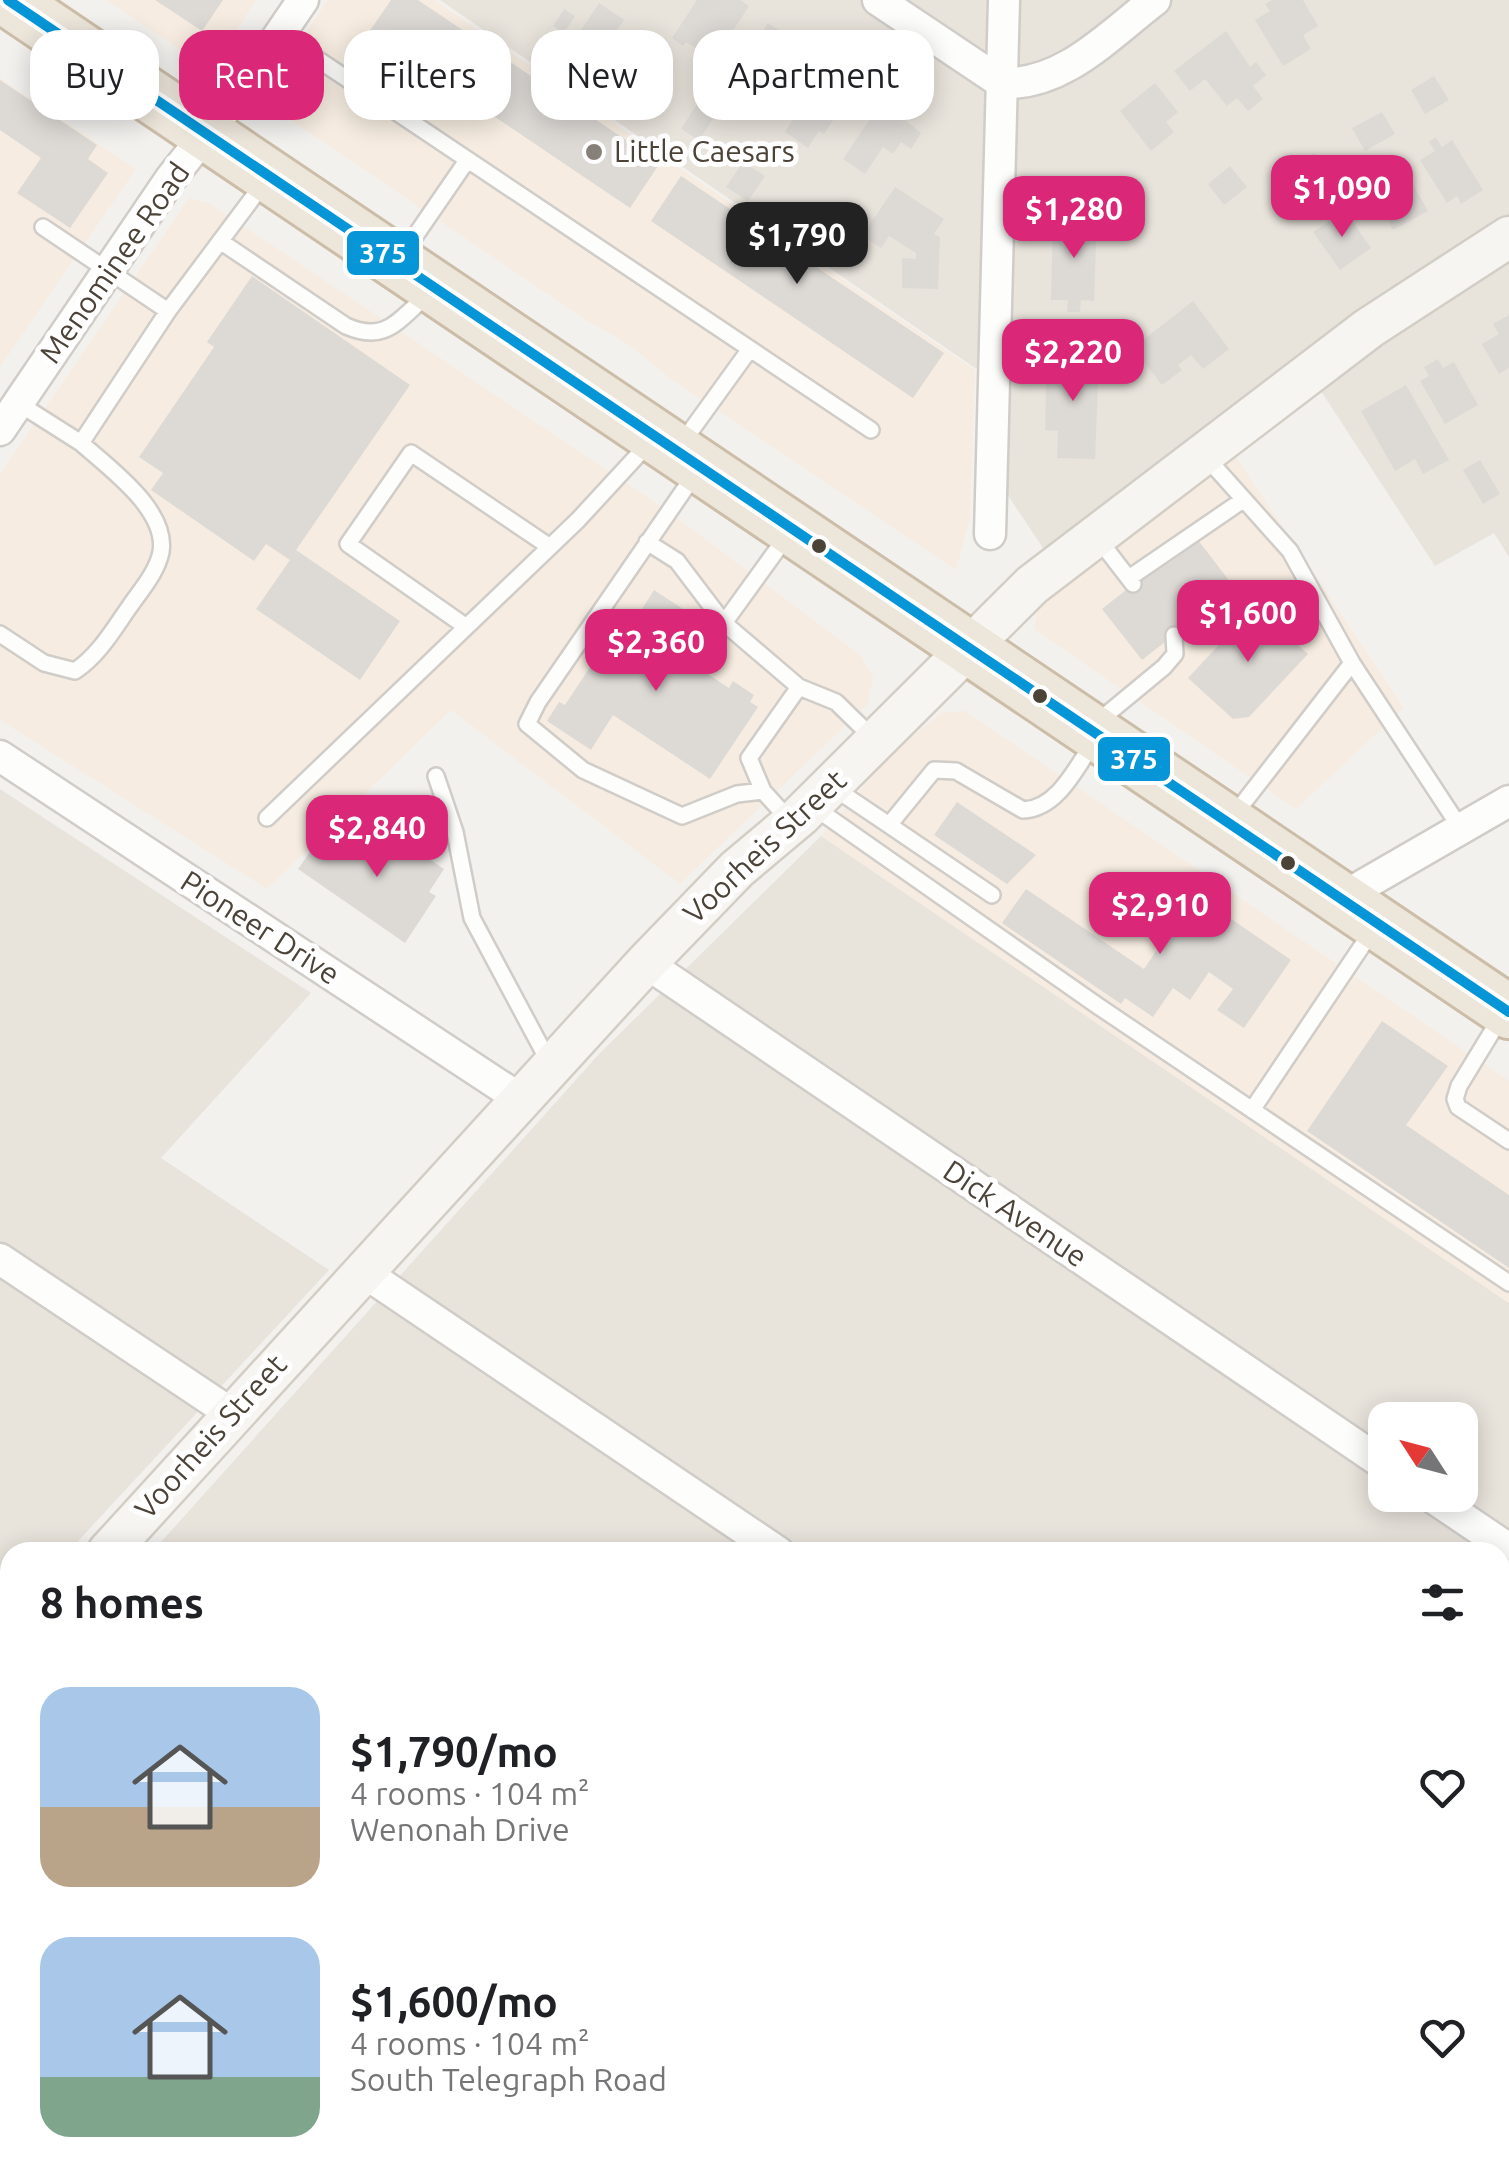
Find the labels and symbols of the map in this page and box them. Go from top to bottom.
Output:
place label: Little Caesars [614,134,795,168]
marker: Little Caesars [583,141,605,163]
pin: $1,090 [1261,155,1423,240]
street label: Menominee Road [32,156,196,369]
pin: $1,280 [993,176,1155,261]
pin: $1,790 [716,202,878,287]
line badge: 375 [345,229,421,277]
text: 375 [359,237,407,268]
pin: $2,220 [992,319,1154,404]
unlabelled marker [809,536,829,556]
pin: $1,600 [1167,580,1329,665]
pin: $2,360 [575,609,737,694]
unlabelled marker [1030,686,1050,706]
line badge: 375 [1096,735,1172,783]
text: 375 [1110,743,1158,774]
street label: Voorheis Street [676,762,853,930]
pin: $2,840 [296,795,458,880]
unlabelled marker [1278,853,1298,873]
street label: Pioneer Drive [175,863,346,991]
pin: $2,910 [1079,872,1241,957]
street label: Dick Avenue [937,1153,1094,1274]
street label: Voorheis Street [128,1347,293,1525]
north arrow [1368,1402,1478,1512]

